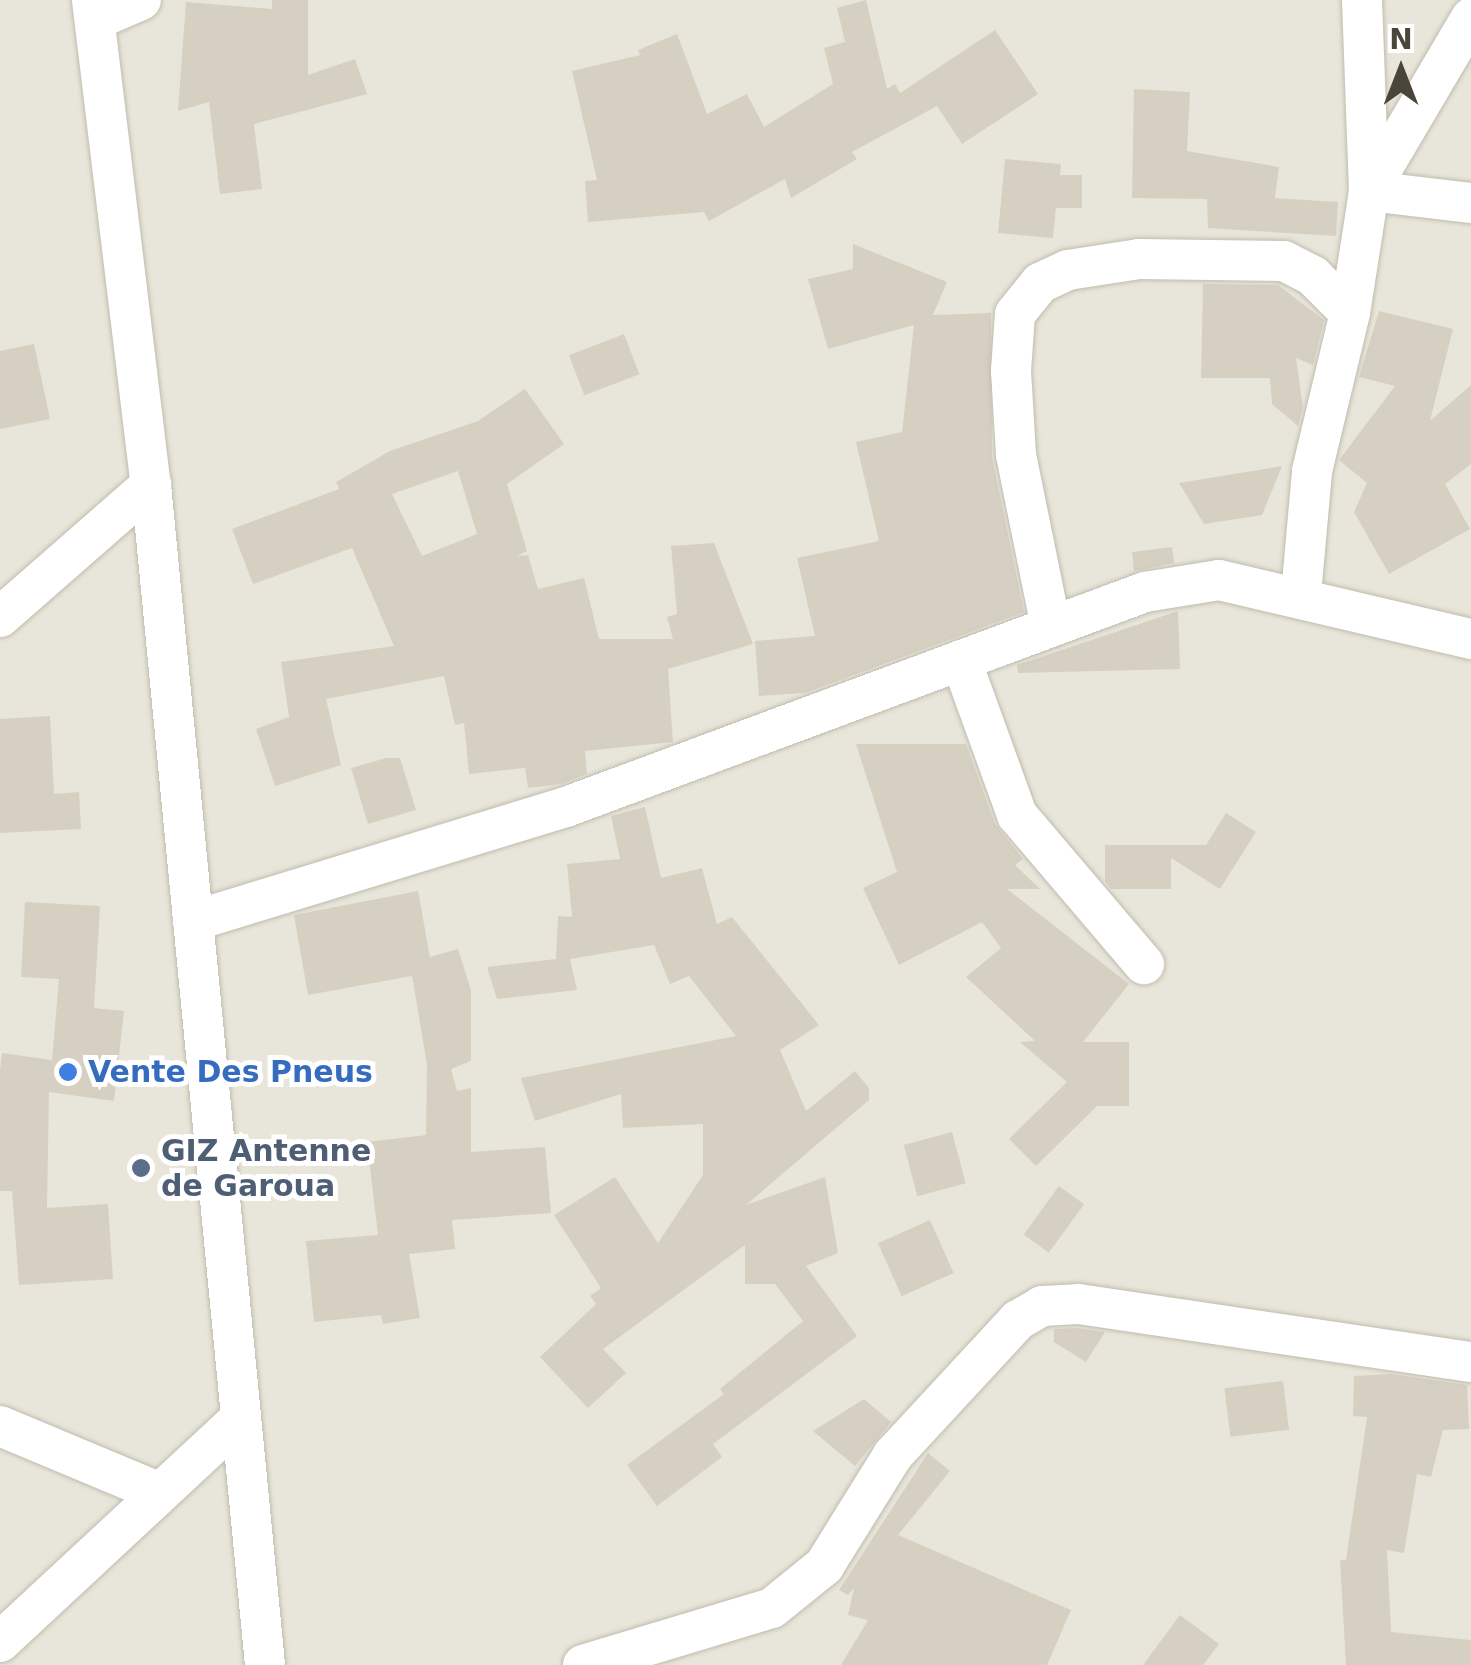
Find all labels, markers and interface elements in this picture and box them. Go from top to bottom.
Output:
north arrow [1351,20,1451,120]
text: N [1389,23,1413,56]
place label: Vente Des Pneus [88,1054,373,1090]
marker: Vente Des Pneus [57,1061,79,1083]
place label: GIZ Antenne de Garoua [161,1133,371,1204]
marker: GIZ Antenne de Garoua [130,1157,152,1179]

